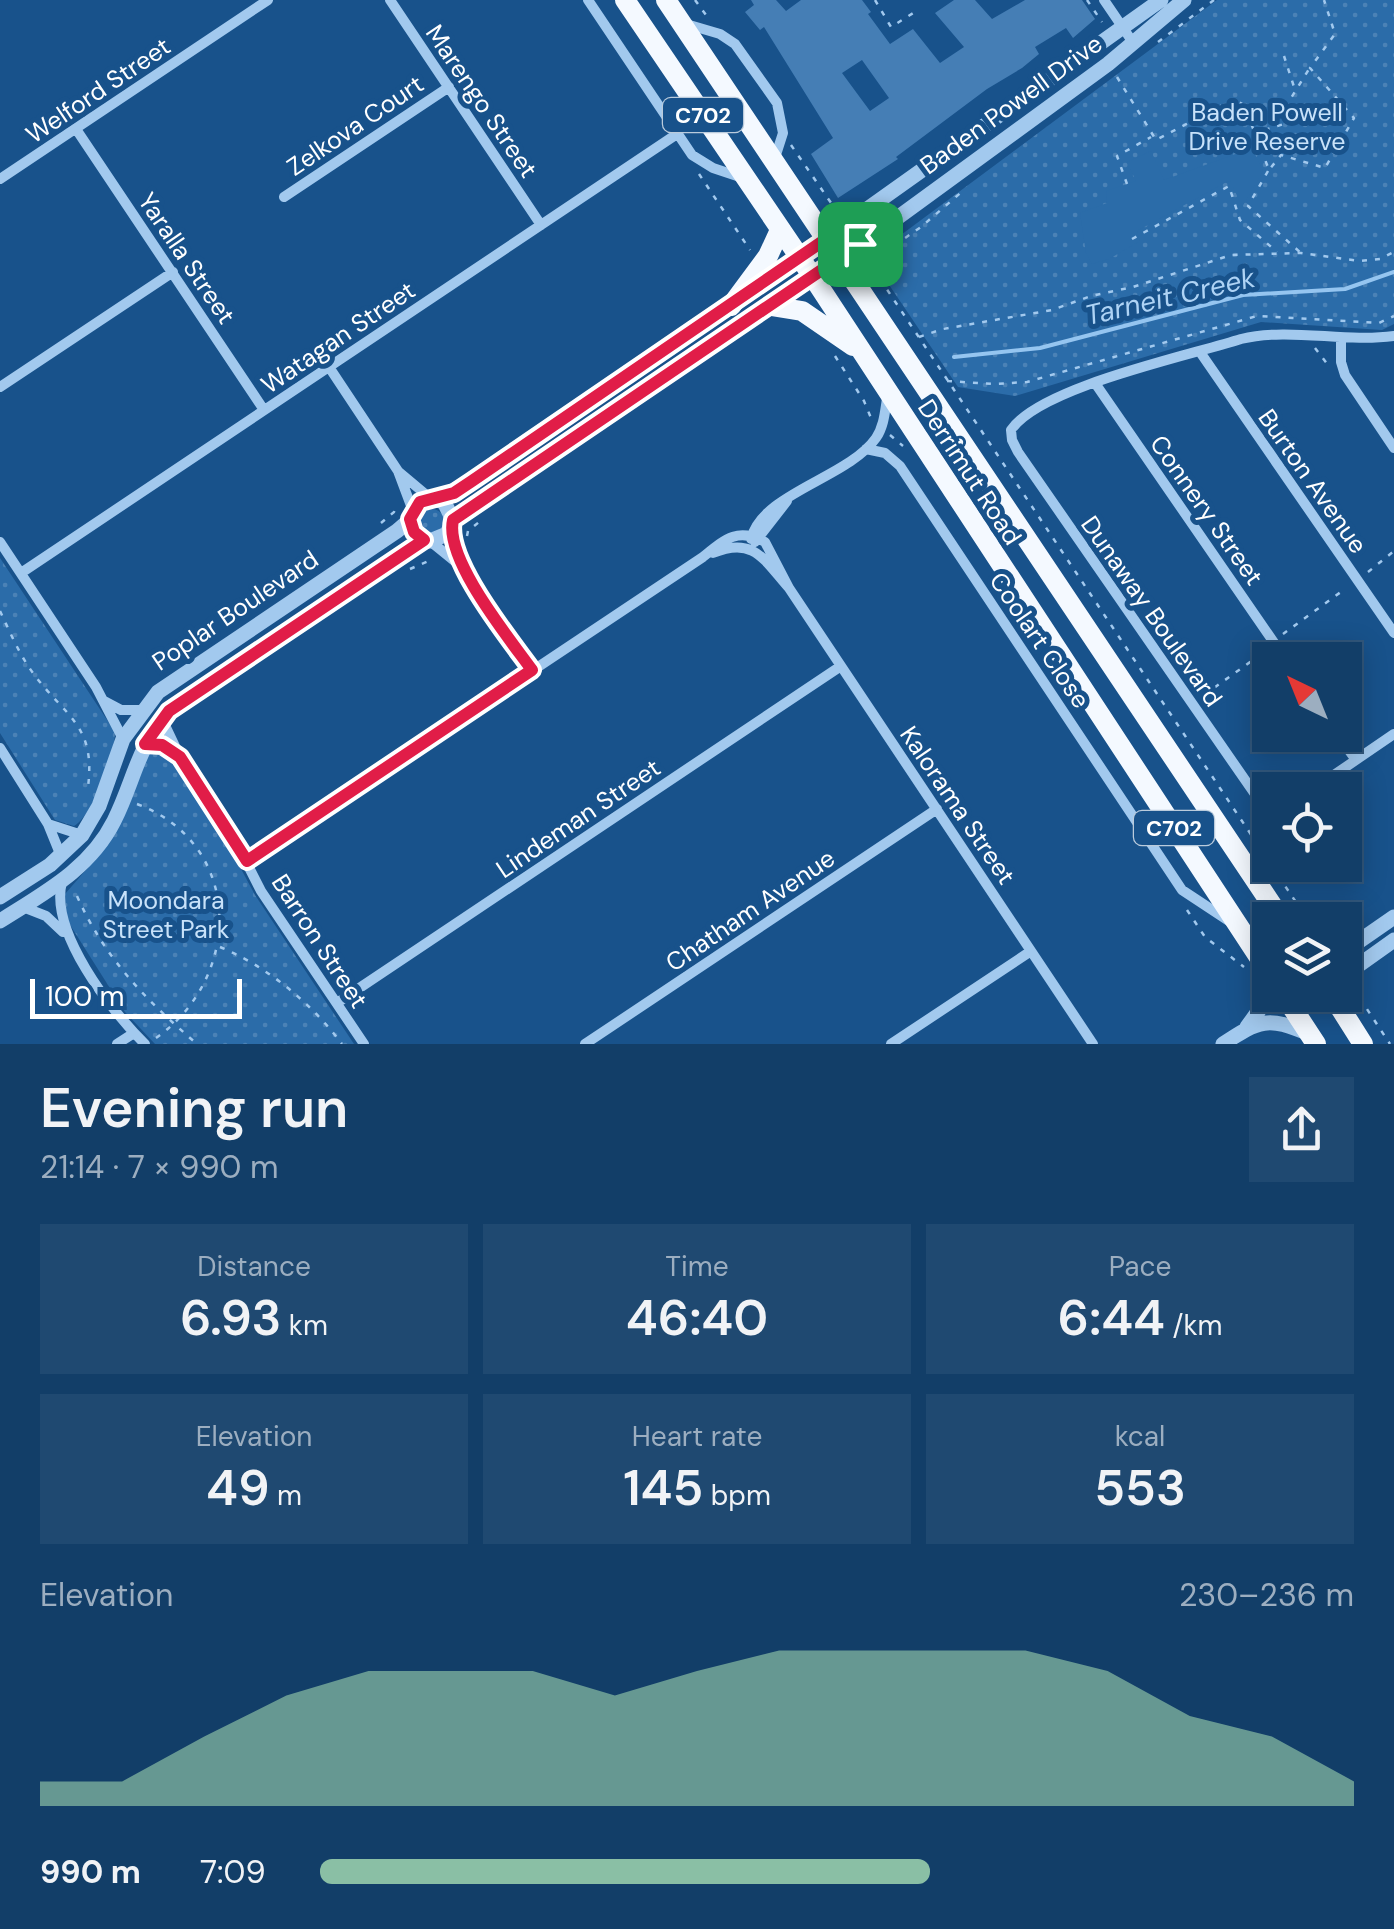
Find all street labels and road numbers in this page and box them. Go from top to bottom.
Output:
street label: Marengo Street [418,18,545,184]
street label: Baden Powell Drive [914,27,1109,182]
street label: Welford Street [20,30,177,151]
street label: Zelkova Court [281,68,430,183]
road number: C702 [663,98,743,132]
street label: Yaralla Street [131,186,243,330]
street label: Watagan Street [255,274,422,401]
street label: Derrimut Road [910,393,1029,551]
street label: Burton Avenue [1251,403,1375,560]
street label: Connery Street [1143,429,1271,592]
street label: Dunaway Boulevard [1073,509,1230,713]
street label: Poplar Boulevard [146,543,325,678]
street label: Coolart Close [982,566,1097,715]
street label: Kalorama Street [892,720,1023,891]
street label: Lindeman Street [490,751,667,886]
road number: C702 [1134,811,1214,845]
street label: Chatham Avenue [659,842,841,979]
street label: Barron Street [264,868,375,1015]

